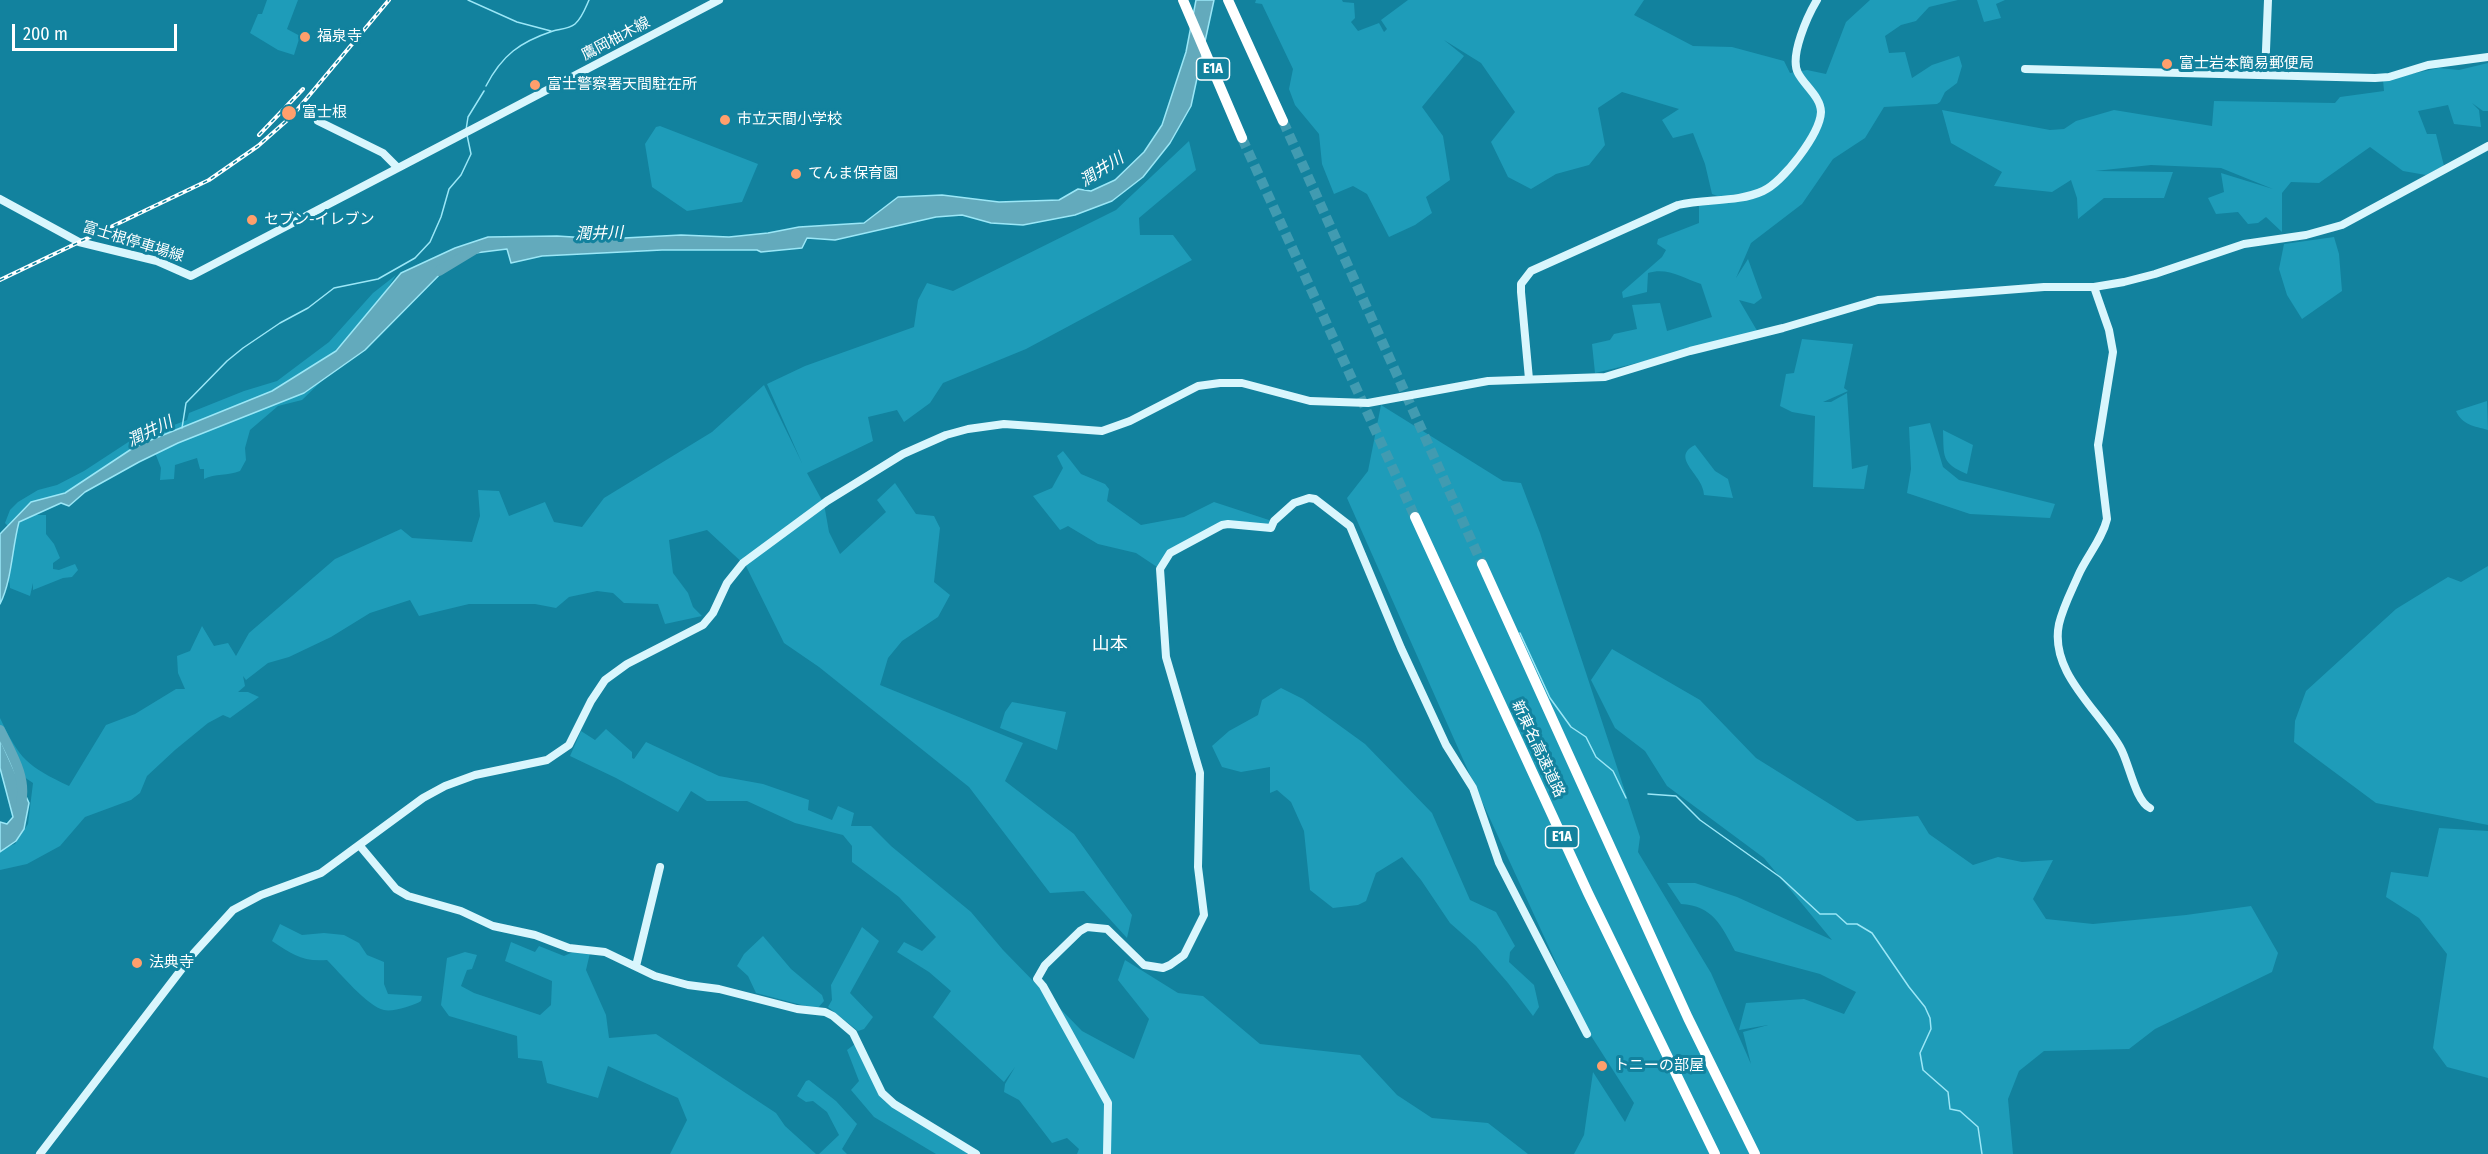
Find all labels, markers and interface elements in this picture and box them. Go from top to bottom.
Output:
scale bar [15,12,180,50]
street label: 鷹岡柚木線 [579,13,653,65]
text: 200 m [23,23,68,45]
place label: 福泉寺 [317,28,362,46]
marker: 福泉寺 [298,30,312,44]
place label: 富士岩本簡易郵便局 [2179,55,2314,73]
marker: 富士岩本簡易郵便局 [2160,57,2174,71]
road number: E1A [1196,58,1230,80]
place label: 富士警察署天間駐在所 [547,76,697,94]
marker: 富士警察署天間駐在所 [528,78,542,92]
marker: 富士根 [280,104,298,122]
place label: 富士根 [302,104,347,122]
place label: 市立天間小学校 [737,111,842,129]
marker: 市立天間小学校 [718,113,732,127]
water label: 潤井川 [1077,149,1127,191]
place label: てんま保育園 [808,165,898,183]
marker: てんま保育園 [789,167,803,181]
place label: セブン-イレブン [264,211,375,229]
marker: セブン-イレブン [245,213,259,227]
street label: 富士根停車場線 [80,218,186,266]
water label: 潤井川 [575,224,623,244]
water label: 潤井川 [124,413,176,451]
district label: 山本 [1092,634,1128,656]
street label: 新東名高速道路 [1508,698,1568,800]
road number: E1A [1546,826,1578,848]
place label: 法典寺 [149,954,194,972]
marker: 法典寺 [130,956,144,970]
place label: トニーの部屋 [1614,1057,1704,1075]
marker: トニーの部屋 [1595,1059,1609,1073]

